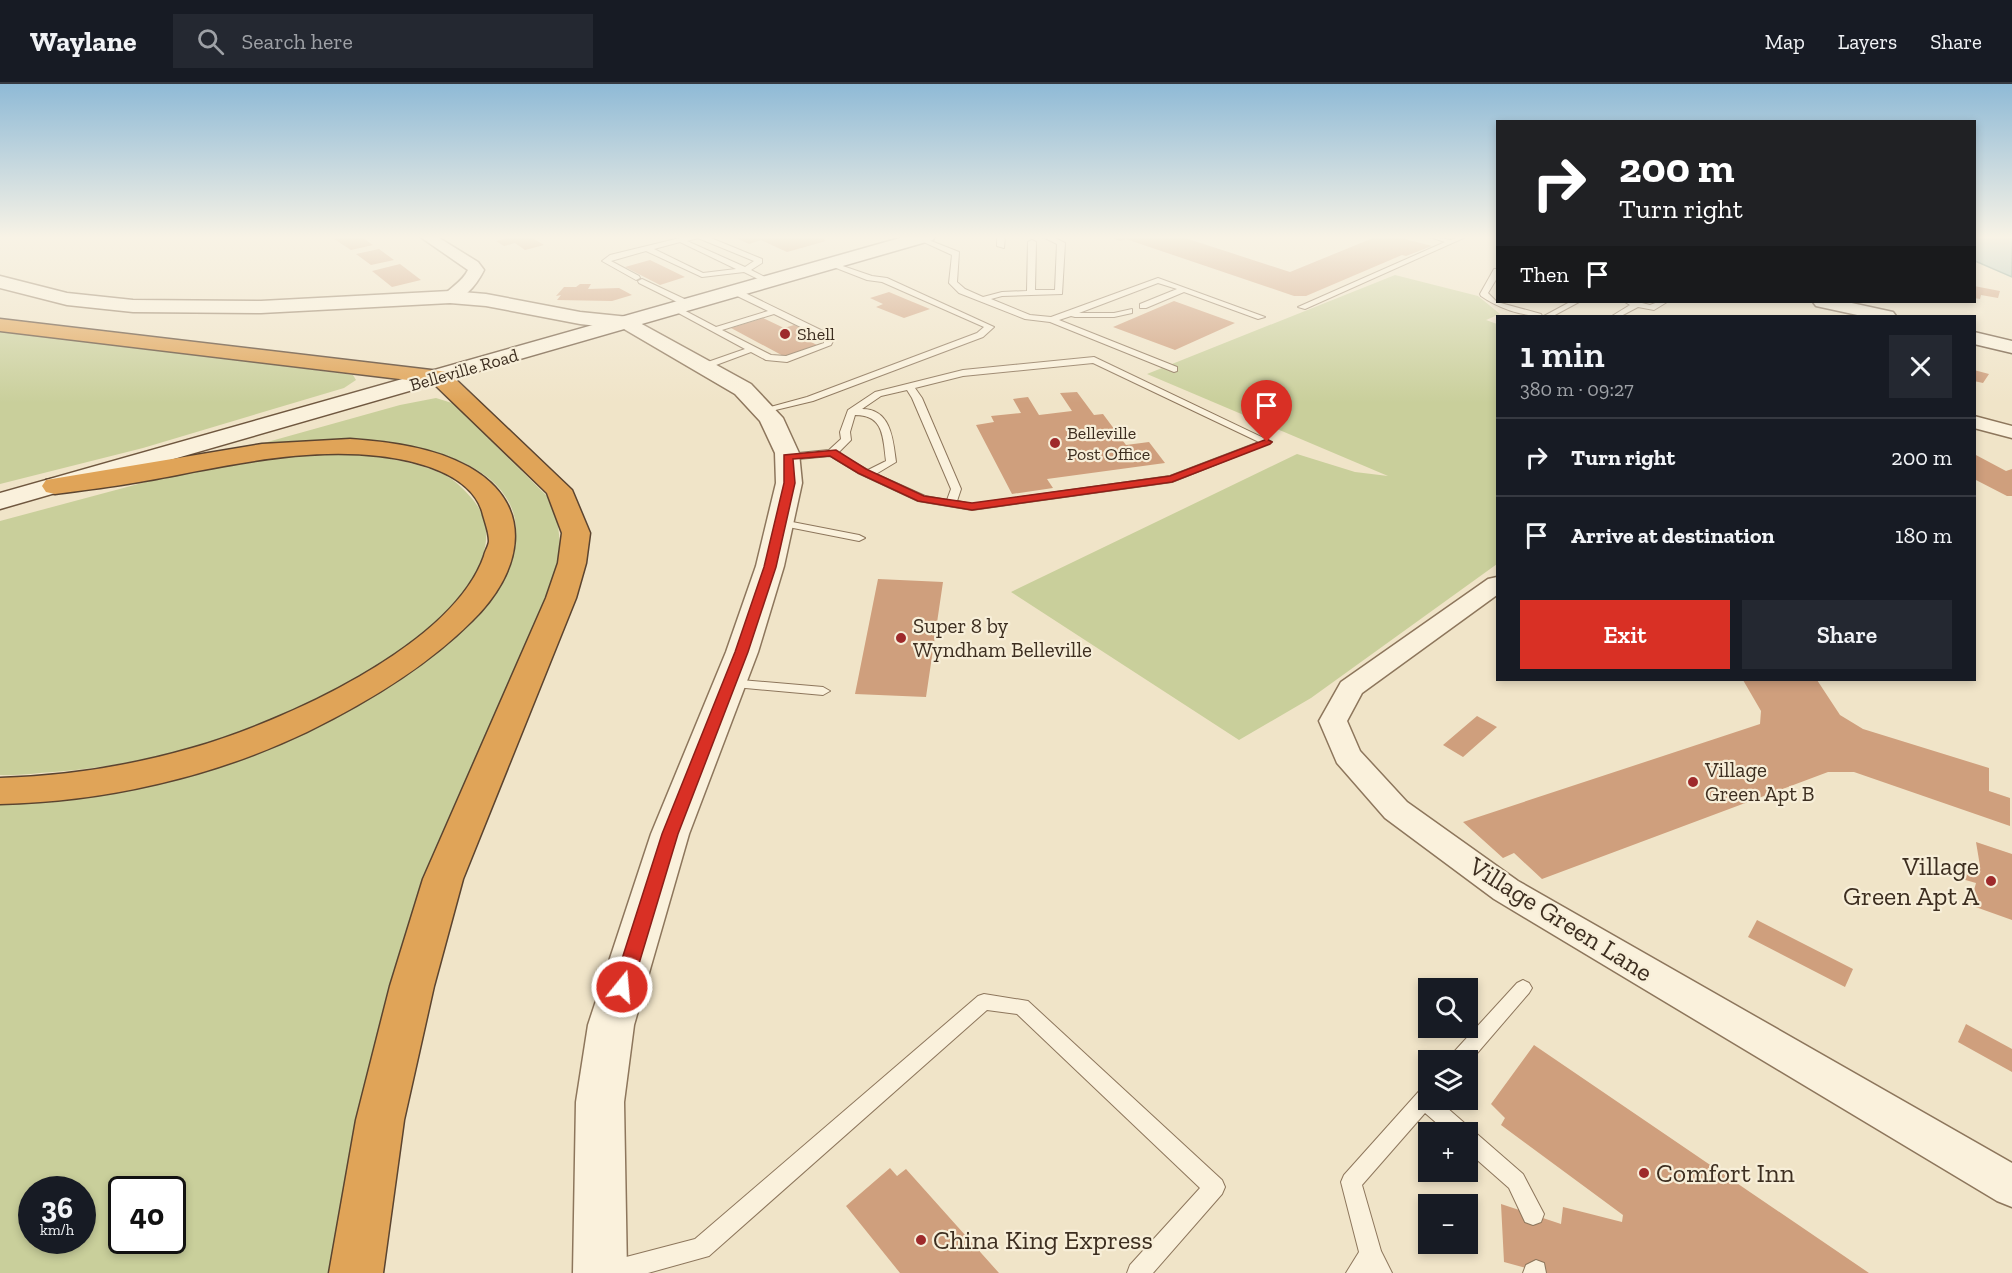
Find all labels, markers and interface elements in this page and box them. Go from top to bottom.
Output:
search box [173,14,593,68]
text: Waylane [30,25,137,58]
icon: search [194,25,227,58]
text: Search here [242,28,353,55]
text: Map [1765,29,1805,54]
text: Layers [1838,29,1897,54]
text: Share [1930,29,1982,54]
text: 200 m [1619,142,1735,193]
icon: right [1520,144,1598,222]
text: Turn right [1619,193,1743,225]
icon: arrive [1581,258,1614,291]
text: Then [1520,261,1569,288]
place label: Shell [797,323,835,345]
marker: Shell [778,327,792,341]
text: 1 min [1520,333,1605,376]
button: close [1889,335,1952,398]
street label: Belleville Road [407,344,521,396]
text: 380 m · 09:27 [1520,377,1634,401]
pin [1241,380,1292,442]
icon: arrive [1250,389,1283,422]
place label: Belleville Post Office [1067,422,1150,465]
marker: Belleville Post Office [1048,436,1062,450]
icon: right [1520,441,1553,474]
text: Turn right [1571,444,1675,471]
text: 200 m [1891,444,1952,471]
icon: arrive [1520,519,1553,552]
text: Arrive at destination [1571,522,1774,549]
text: 180 m [1895,522,1952,549]
button: Exit [1520,600,1730,669]
button: Share [1742,600,1952,669]
place label: Super 8 by Wyndham Belleville [913,613,1092,662]
marker: Super 8 by Wyndham Belleville [894,631,908,645]
place label: Village Green Apt B [1704,757,1815,806]
marker: Village Green Apt B [1686,775,1700,789]
street label: Village Green Lane [1462,849,1659,988]
place label: Village Green Apt A [1843,850,1980,912]
marker: Village Green Apt A [1984,874,1998,888]
position arrow [590,955,654,1019]
map controls [1418,978,1478,1254]
button: search [1418,978,1478,1038]
button: layers [1418,1050,1478,1110]
button: + [1418,1122,1478,1182]
place label: Comfort Inn [1656,1157,1795,1189]
marker: Comfort Inn [1637,1166,1651,1180]
speed limit sign: 40 [108,1176,186,1254]
text: 36 [41,1190,73,1226]
button: − [1418,1194,1478,1254]
text: km/h [40,1221,74,1239]
place label: China King Express [933,1224,1153,1256]
marker: China King Express [914,1233,928,1247]

